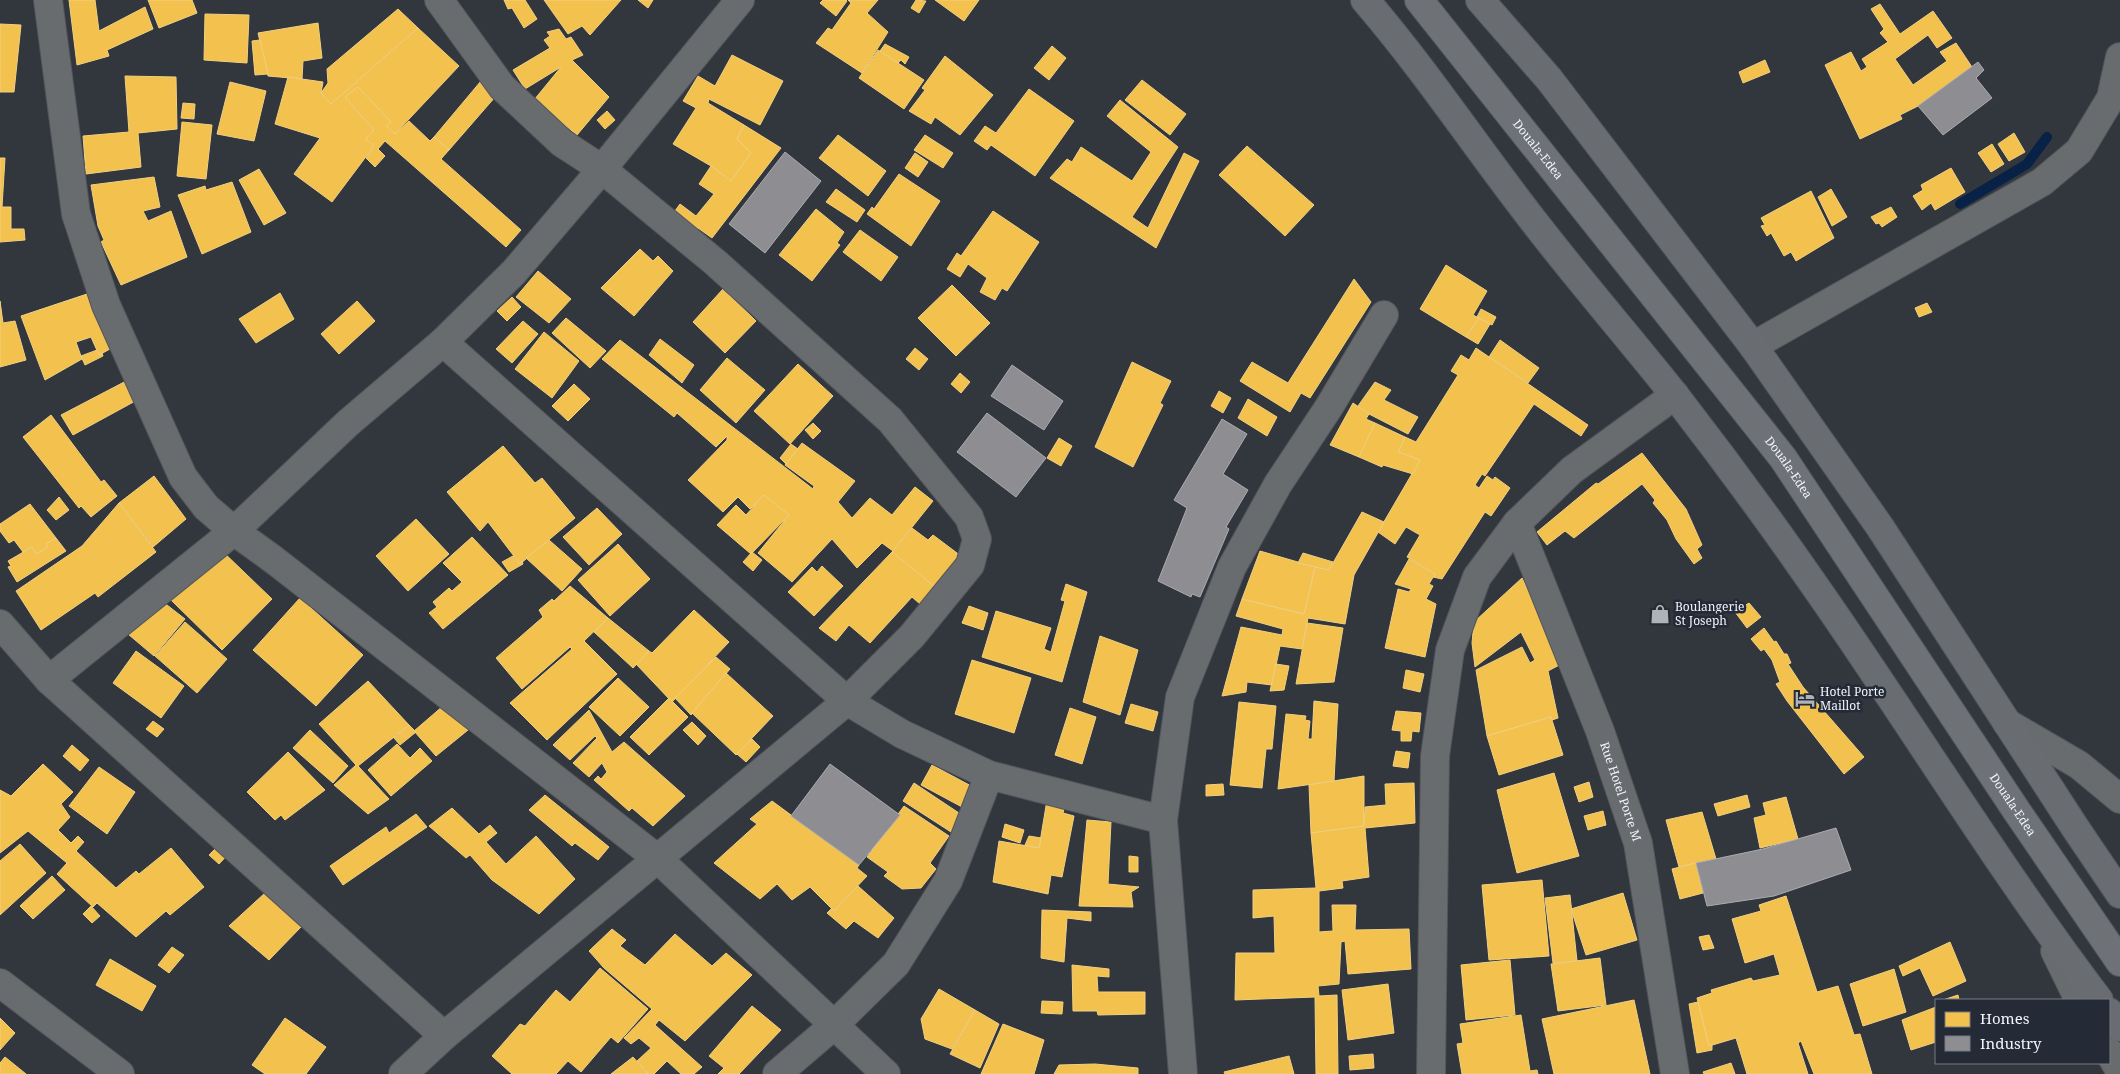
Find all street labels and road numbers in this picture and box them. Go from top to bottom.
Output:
street label: Douala-Edea [1509,116,1568,183]
street label: Douala-Edea [1761,433,1817,502]
street label: Rue Hotel Porte M [1596,740,1646,843]
street label: Douala-Edea [1986,770,2041,839]

